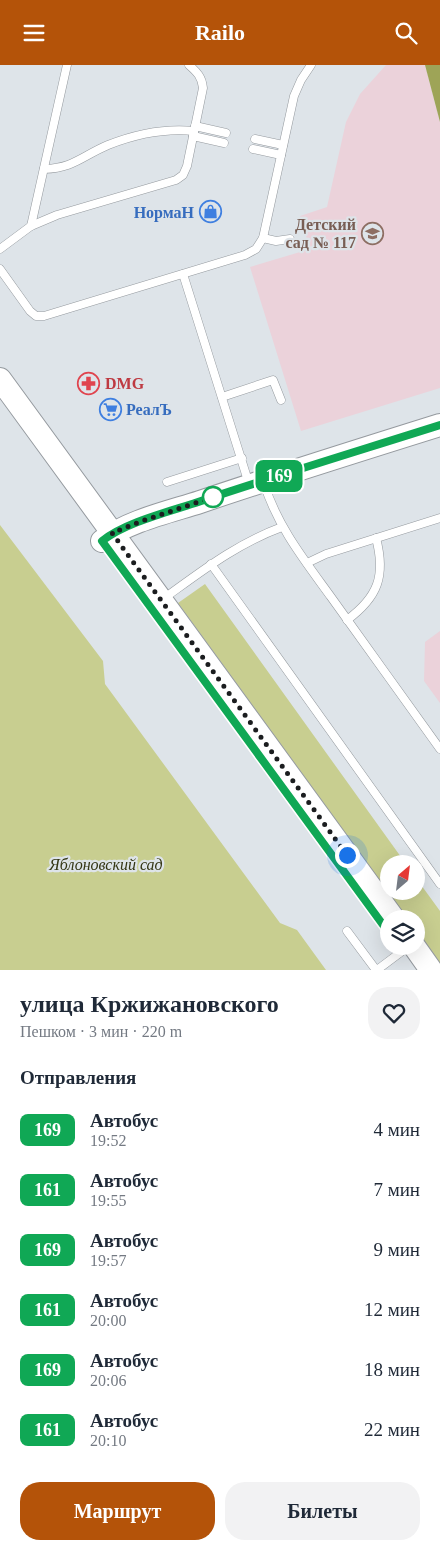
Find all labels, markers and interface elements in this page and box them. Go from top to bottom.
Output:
icon: menu [20,19,48,47]
icon: search [392,19,420,47]
text: Railo [195,20,245,45]
shop icon: НормаН [198,200,222,224]
place label: НормаН [134,204,195,222]
place label: Детский сад № 117 [285,216,356,251]
school or university icon: Детский сад № 117 [360,221,384,245]
pharmacy icon: DMG [77,371,101,395]
place label: DMG [105,375,145,392]
supermarket icon: РеалЪ [98,397,122,421]
place label: РеалЪ [126,401,172,418]
line badge: 169 [250,460,308,492]
text: 169 [266,466,293,486]
unlabelled marker [202,486,224,508]
your location [335,843,360,868]
north arrow [380,855,425,900]
map controls [380,855,425,955]
park label: Яблоновский сад [48,856,163,873]
button: layers [380,910,425,955]
button: heart [368,987,420,1039]
text: улица Кржижановского [20,991,279,1017]
text: Пешком · 3 мин · 220 m [20,1023,182,1040]
text: Отправления [20,1067,136,1088]
text: Автобус [90,1110,158,1131]
text: 4 мин [373,1119,420,1140]
text: 169 [34,1120,61,1140]
text: 19:52 [90,1132,126,1149]
text: Автобус [90,1170,158,1191]
text: 7 мин [373,1179,420,1200]
text: 161 [34,1180,61,1200]
text: 19:55 [90,1192,126,1209]
text: Автобус [90,1230,158,1251]
text: 9 мин [373,1239,420,1260]
text: 169 [34,1240,61,1260]
text: 19:57 [90,1252,126,1269]
text: Автобус [90,1290,158,1311]
text: 12 мин [364,1299,420,1320]
text: 161 [34,1300,61,1320]
text: 20:00 [90,1312,126,1329]
text: Автобус [90,1350,158,1371]
text: 18 мин [364,1359,420,1380]
text: 169 [34,1360,61,1380]
text: 20:06 [90,1372,126,1389]
text: Автобус [90,1410,158,1431]
text: 22 мин [364,1419,420,1440]
text: 161 [34,1420,61,1440]
text: 20:10 [90,1432,126,1449]
button: Маршрут [20,1482,215,1540]
button: Билеты [225,1482,420,1540]

